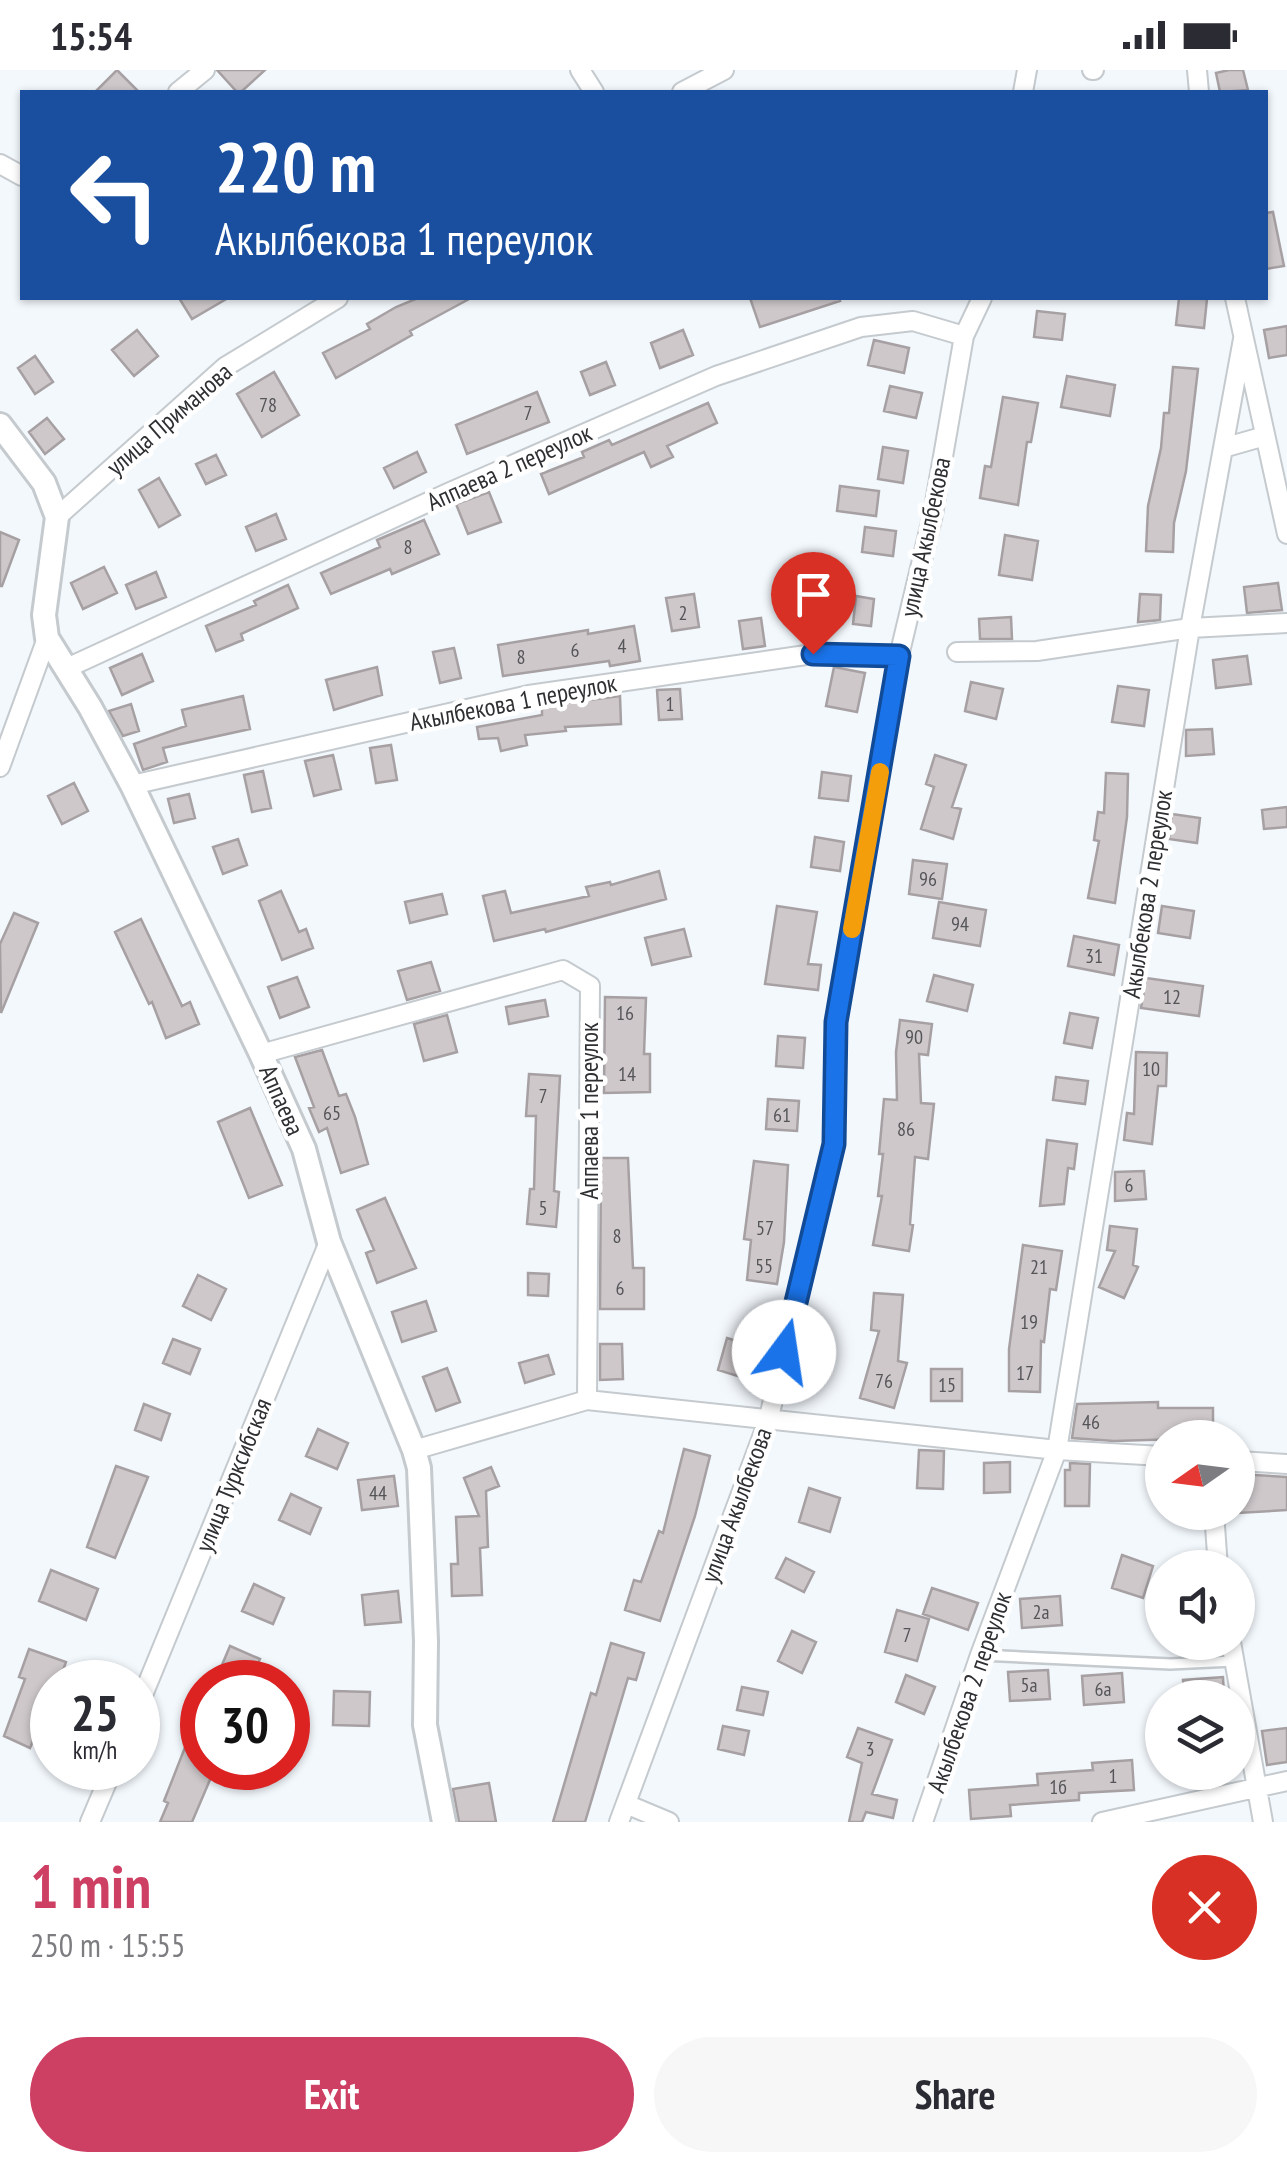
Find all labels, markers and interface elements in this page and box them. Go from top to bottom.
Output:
text: 15:54 [50,11,132,60]
text: 220 m [215,121,376,211]
icon: left [50,130,180,260]
text: Акылбекова 1 переулок [215,209,593,267]
street label: улица Приманова [100,356,238,482]
house number: 78 [259,392,277,418]
house number: 7 [524,400,533,426]
street label: Аппаева 2 переулок [422,416,597,518]
street label: улица Акылбекова [892,454,958,620]
house number: 8 [404,534,413,560]
pin [771,552,856,655]
icon: arrive [786,567,841,622]
house number: 2 [679,600,688,626]
house number: 4 [618,633,627,659]
house number: 6 [571,637,580,663]
house number: 8 [517,644,526,670]
street label: Акылбекова 1 переулок [407,666,619,738]
house number: 1 [666,691,675,717]
street label: Акылбекова 2 переулок [1115,787,1179,1000]
house number: 96 [919,866,937,892]
house number: 94 [951,911,969,937]
house number: 31 [1085,943,1103,969]
house number: 12 [1163,984,1181,1010]
house number: 16 [616,1000,634,1026]
street label: Аппаева 1 переулок [573,1022,605,1200]
house number: 90 [905,1024,923,1050]
house number: 10 [1142,1056,1160,1082]
street label: Аппаева [252,1060,312,1140]
house number: 14 [618,1061,636,1087]
house number: 7 [539,1083,548,1109]
house number: 65 [323,1100,341,1126]
house number: 61 [773,1102,791,1128]
house number: 86 [897,1116,915,1142]
house number: 6 [1125,1172,1134,1198]
house number: 5 [539,1195,548,1221]
house number: 57 [756,1215,774,1241]
house number: 8 [613,1223,622,1249]
house number: 55 [755,1253,773,1279]
house number: 21 [1030,1254,1048,1280]
house number: 6 [616,1275,625,1301]
position arrow [732,1300,836,1404]
house number: 19 [1020,1309,1038,1335]
house number: 17 [1016,1360,1034,1386]
house number: 76 [875,1368,893,1394]
house number: 15 [938,1372,956,1398]
street label: улица Турксибская [188,1393,278,1557]
house number: 46 [1082,1409,1100,1435]
north arrow [1145,1420,1255,1530]
map controls [1145,1420,1255,1790]
street label: улица Акылбекова [693,1423,779,1587]
house number: 44 [369,1480,387,1506]
button: sound [1145,1550,1255,1660]
street label: Акылбекова 2 переулок [920,1587,1018,1797]
house number: 2а [1033,1599,1050,1625]
house number: 7 [903,1622,912,1648]
speed limit sign: 30 [180,1660,310,1790]
house number: 5а [1021,1672,1038,1698]
house number: 6а [1095,1676,1112,1702]
text: 25 [71,1680,119,1745]
button: layers [1145,1680,1255,1790]
text: km/h [73,1734,117,1766]
house number: 3 [866,1736,875,1762]
house number: 1 [1109,1763,1118,1789]
house number: 1б [1049,1774,1067,1800]
text: 1 min [30,1847,151,1925]
button: close [1152,1855,1257,1960]
text: 250 m · 15:55 [30,1924,185,1966]
button: Exit [30,2037,634,2152]
button: Share [654,2037,1257,2152]

